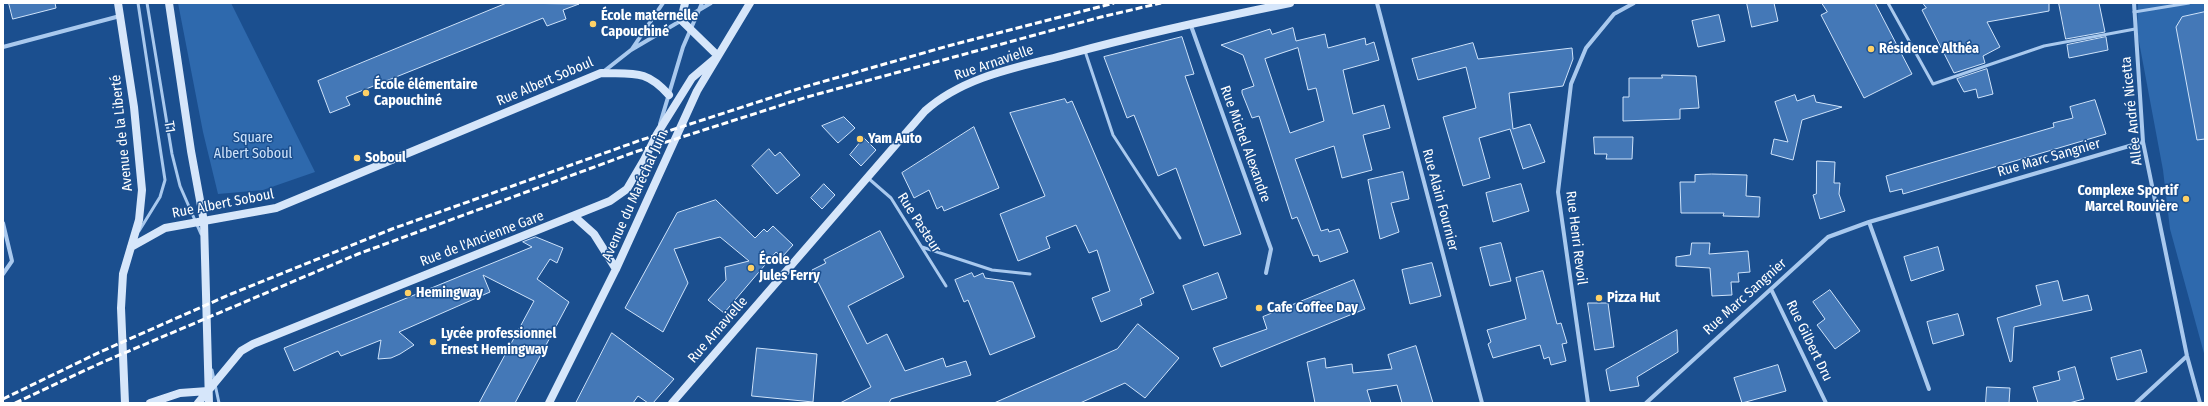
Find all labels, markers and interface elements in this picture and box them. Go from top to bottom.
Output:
place label: École maternelle Capouchiné [601,8,698,40]
marker: École maternelle Capouchiné [588,19,598,29]
place label: Résidence Althéa [1879,41,1979,57]
street label: Rue Arnavielle [952,42,1036,84]
marker: Résidence Althéa [1866,44,1876,54]
street label: Rue Albert Soboul [494,54,596,110]
street label: Allée André Nicetta [2118,56,2146,166]
street label: Avenue de la Liberté [108,74,136,192]
place label: École élémentaire Capouchiné [374,77,478,110]
street label: Rue Michel Alexandre [1216,83,1274,205]
marker: École élémentaire Capouchiné [361,88,371,98]
street label: T1 [160,120,178,134]
street label: Avenue du Maréchal Juin [599,128,671,264]
park label: Square Albert Soboul [214,130,292,162]
place label: Yam Auto [868,131,922,147]
marker: Yam Auto [855,134,865,144]
street label: Rue Marc Sangnier [1996,135,2102,181]
street label: Rue Alain Fournier [1418,147,1462,253]
place label: Soboul [365,150,406,166]
marker: Soboul [352,153,362,163]
place label: Complexe Sportif Marcel Rouvière [2077,183,2178,216]
street label: Rue Albert Soboul [171,186,275,222]
street label: Rue Pasteur [893,190,945,256]
street label: Rue Henri Revoil [1562,190,1590,286]
marker: Complexe Sportif Marcel Rouvière [2181,194,2191,204]
street label: Rue de l'Ancienne Gare [418,208,546,270]
place label: École Jules Ferry [759,252,820,284]
street label: Rue Marc Sangnier [1700,255,1790,339]
marker: École Jules Ferry [746,263,756,273]
place label: Hemingway [416,285,483,301]
marker: Hemingway [403,288,413,298]
place label: Pizza Hut [1607,290,1660,306]
street label: Rue Arnavielle [685,293,751,367]
marker: Pizza Hut [1594,293,1604,303]
street label: Rue Gilbert Dru [1782,298,1836,384]
place label: Cafe Coffee Day [1267,300,1358,316]
marker: Cafe Coffee Day [1254,303,1264,313]
place label: Lycée professionnel Ernest Hemingway [441,326,556,358]
marker: Lycée professionnel Ernest Hemingway [428,337,438,347]

